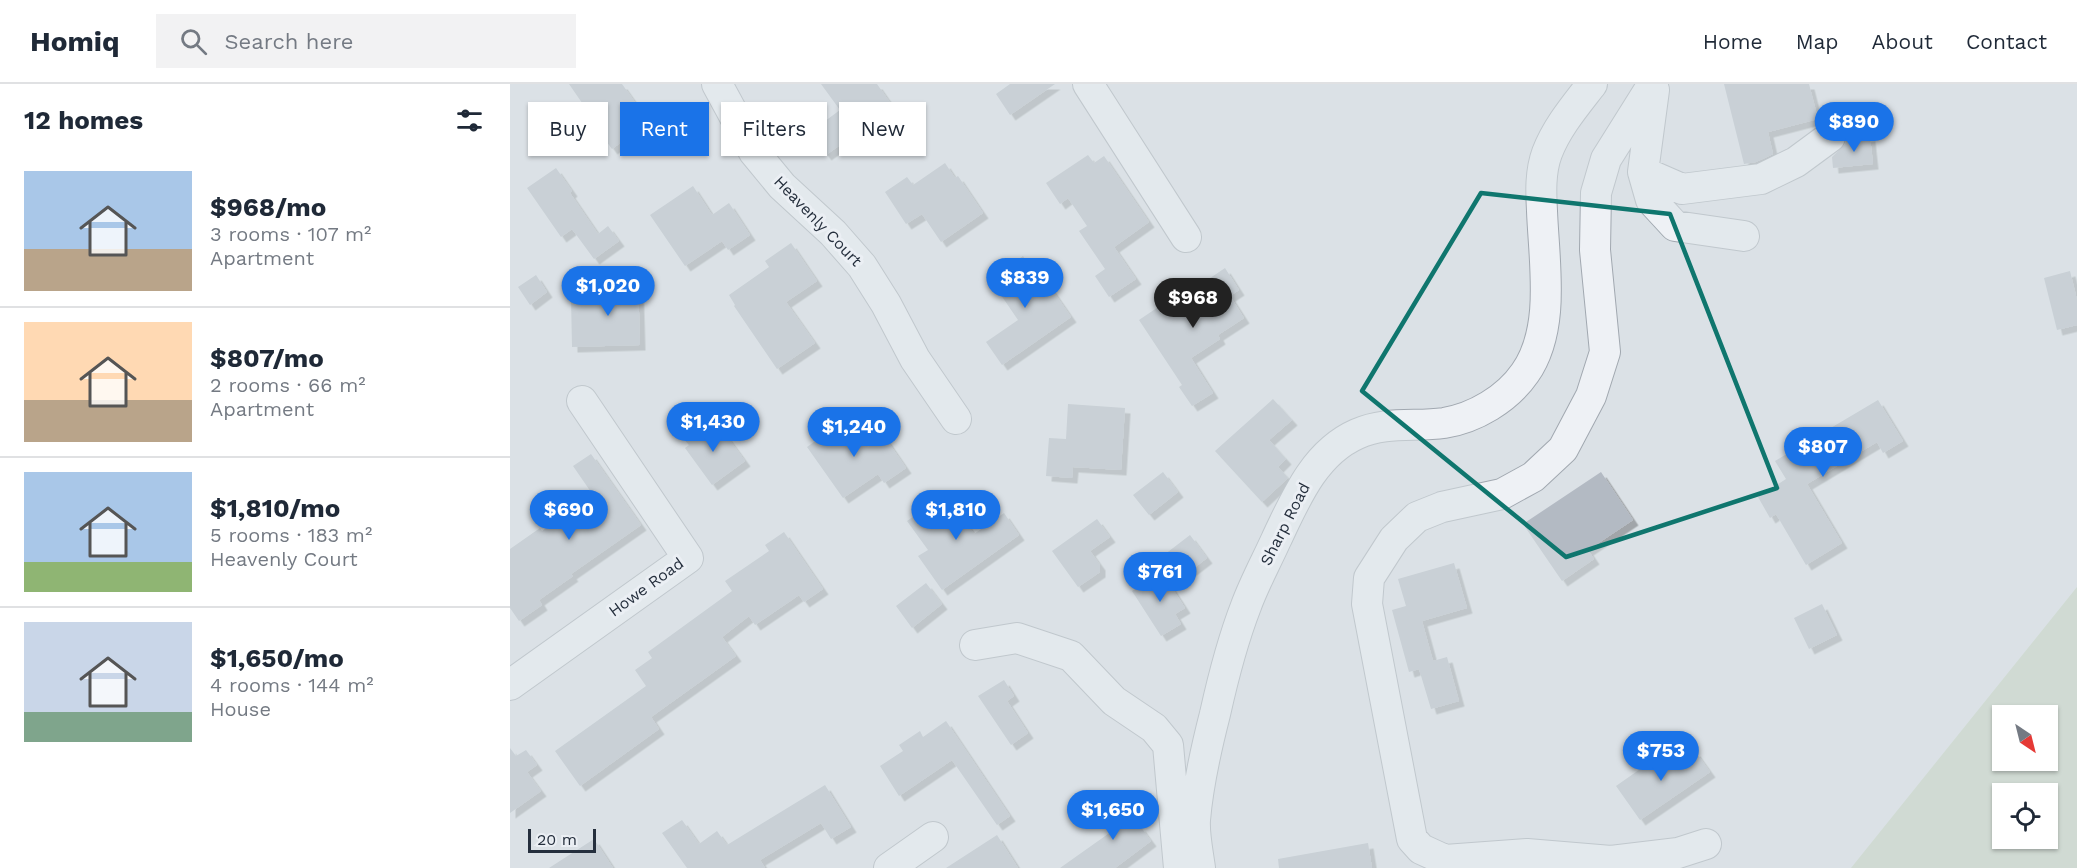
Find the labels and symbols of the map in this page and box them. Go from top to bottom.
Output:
pin: $890 [1818,102,1890,153]
street label: Heavenly Court [770,172,866,270]
pin: $839 [989,258,1061,309]
pin: $1,020 [559,266,657,317]
pin: $968 [1157,278,1229,329]
pin: $1,430 [664,402,762,453]
pin: $1,240 [805,407,903,458]
pin: $807 [1787,427,1859,478]
street label: Sharp Road [1256,479,1314,569]
pin: $690 [533,490,605,541]
pin: $1,810 [907,490,1005,541]
pin: $761 [1124,552,1196,603]
street label: Howe Road [605,554,687,620]
north arrow [1992,705,2058,771]
pin: $753 [1625,731,1697,782]
pin: $1,650 [1064,790,1162,841]
scale bar [528,826,596,854]

